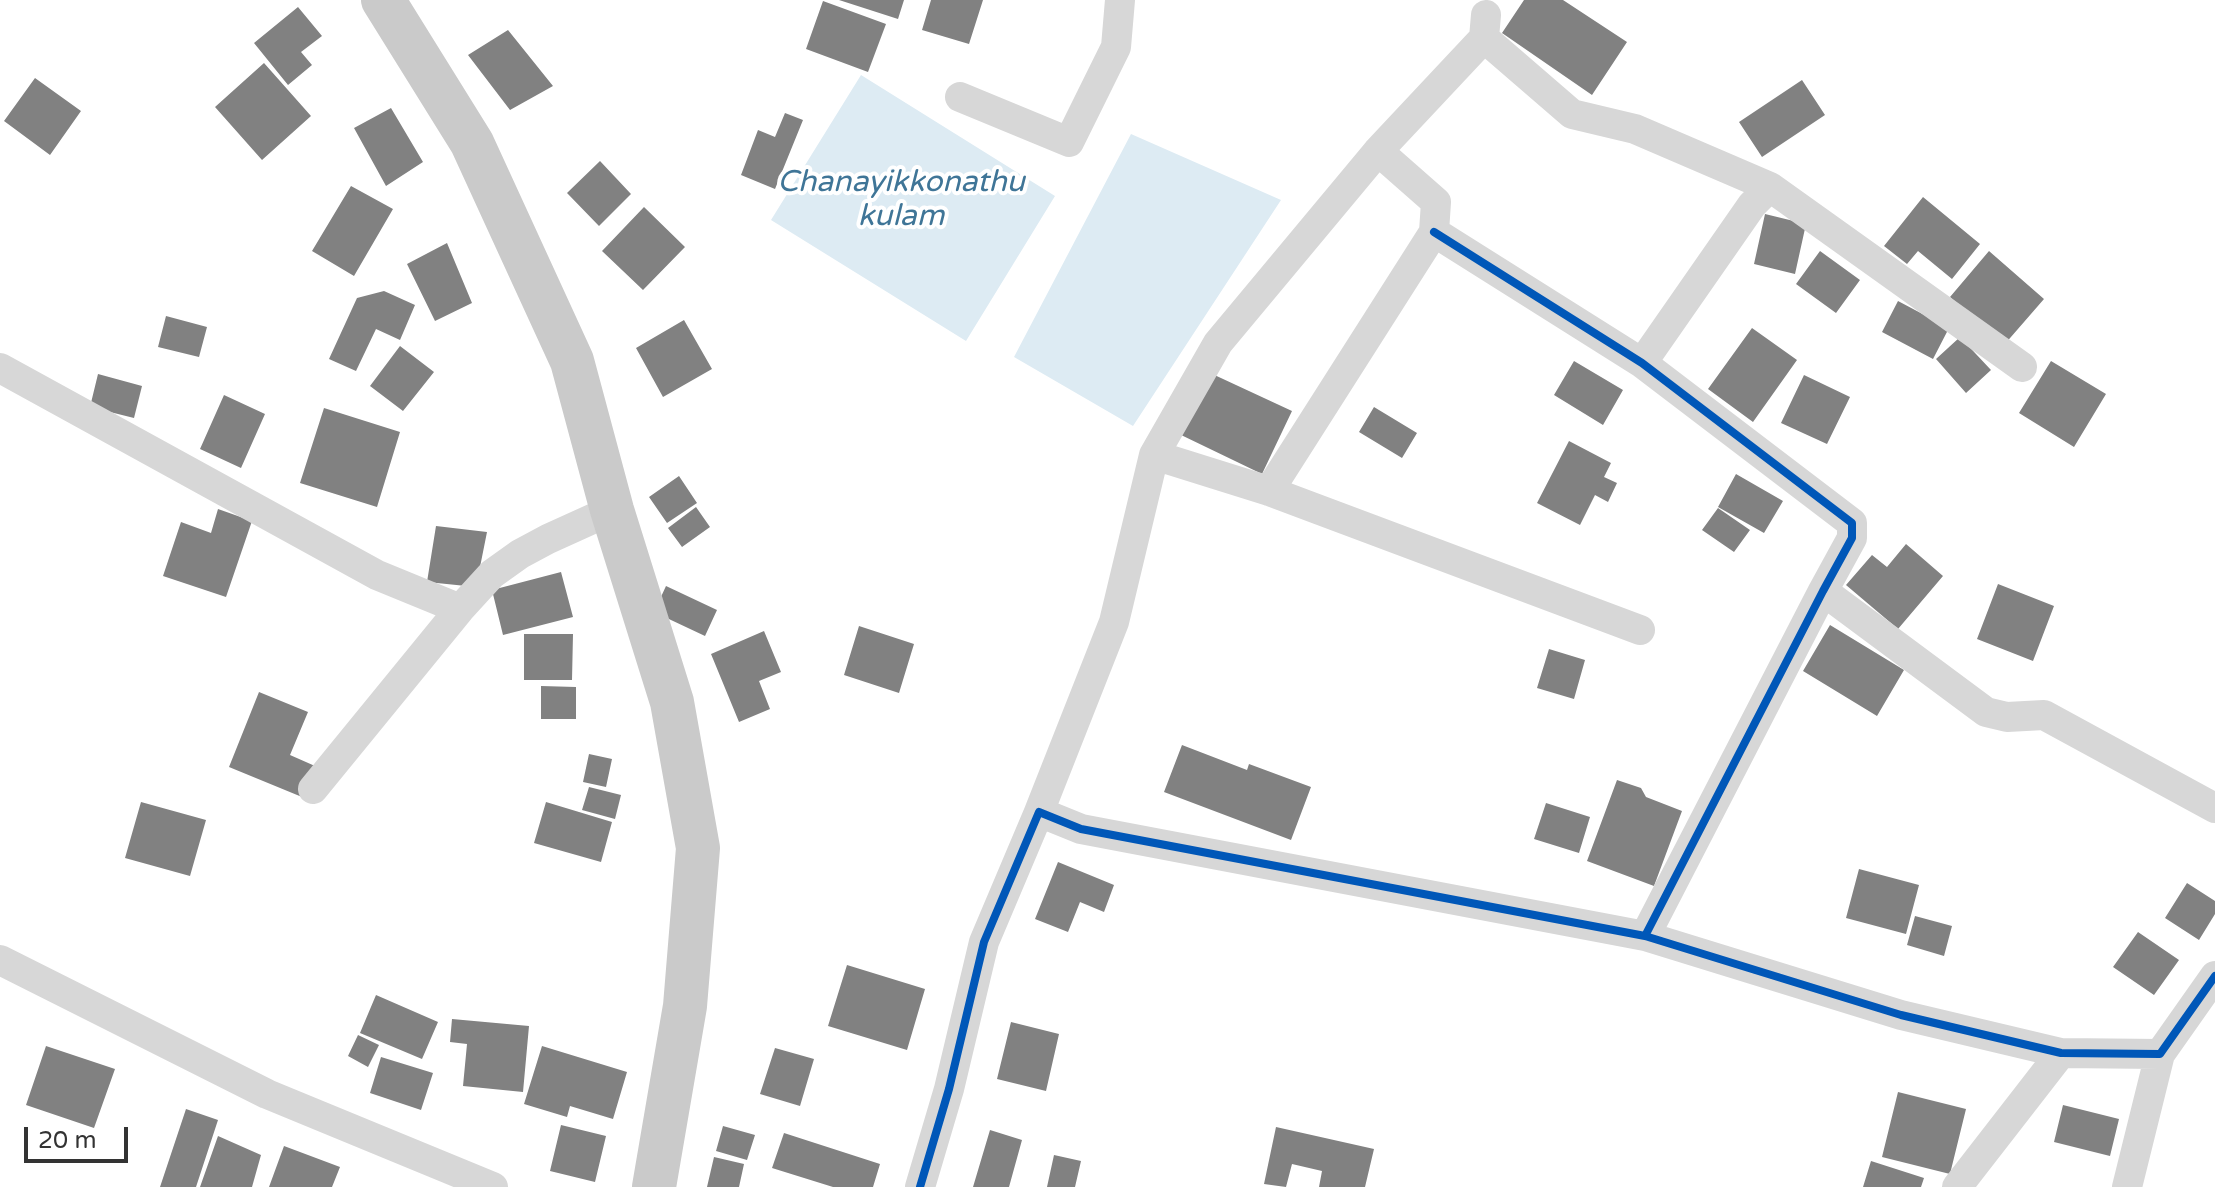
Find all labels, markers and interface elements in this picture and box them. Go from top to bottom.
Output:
water label: Chanayikkonathu kulam [777,165,1025,236]
scale bar [28,1111,132,1161]
text: 20 m [38,1126,96,1155]

